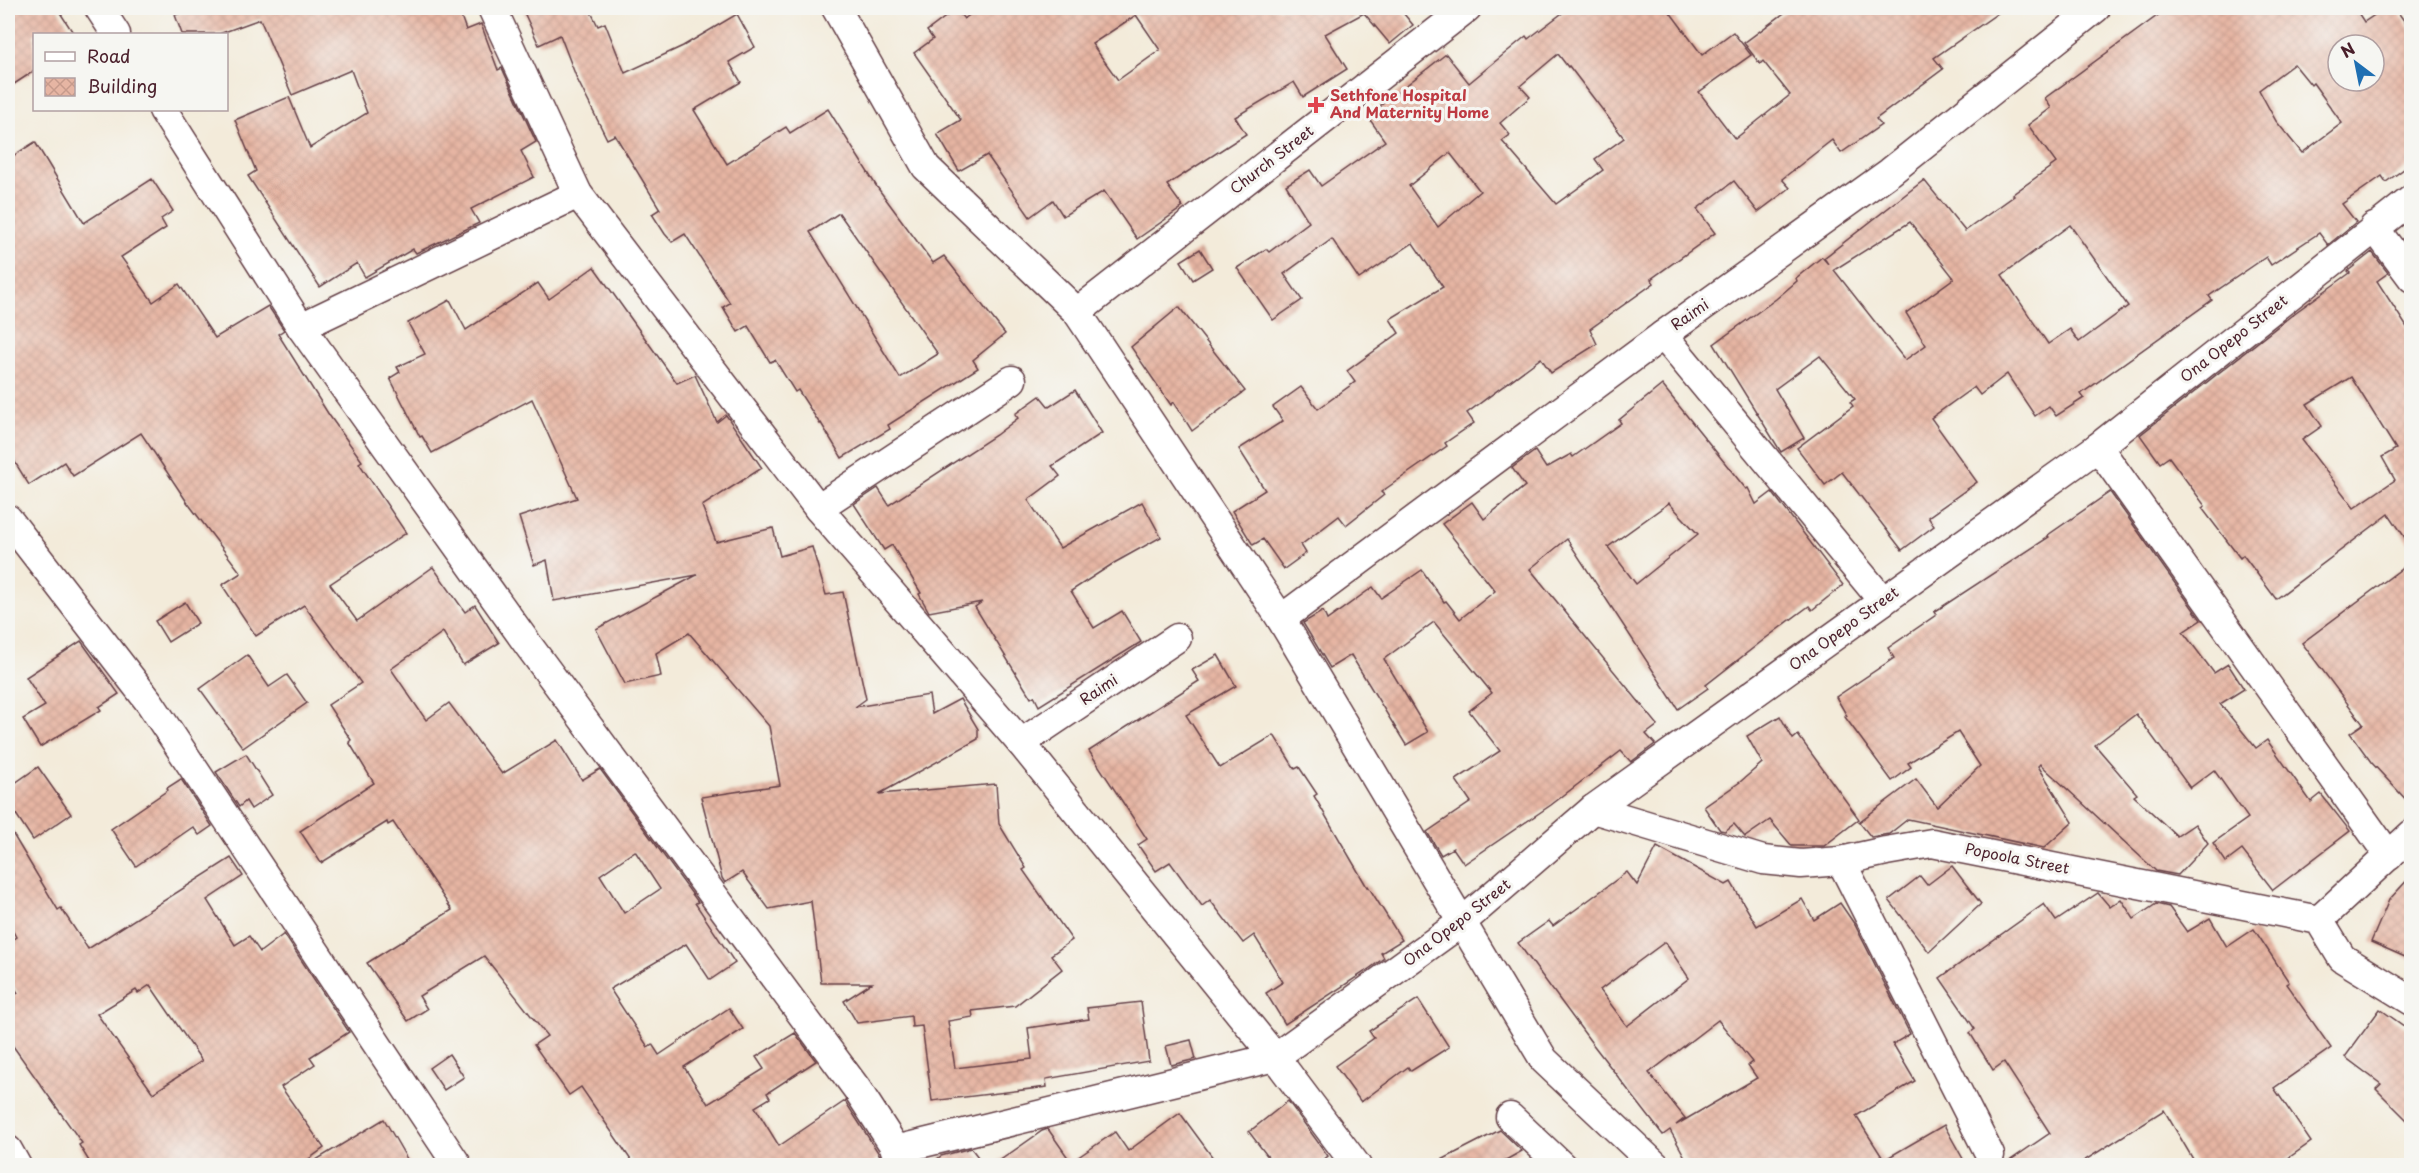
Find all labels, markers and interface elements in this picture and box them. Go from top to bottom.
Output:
legend [33,33,228,111]
north arrow [2326,33,2386,93]
text: N [2336,36,2359,63]
text: Road [87,42,131,69]
text: Building [87,72,157,99]
place label: Sethfone Hospital And Maternity Home [1330,83,1489,123]
marker: Sethfone Hospital And Maternity Home [1307,96,1325,114]
street label: Church Street [1224,119,1318,199]
street label: Ona Opepo Street [2174,288,2292,387]
street label: Raimi [1665,292,1713,335]
street label: Ona Opepo Street [1783,580,1903,676]
street label: Raimi [1074,668,1122,710]
street label: Popoola Street [1963,836,2071,879]
street label: Ona Opepo Street [1397,872,1515,971]

